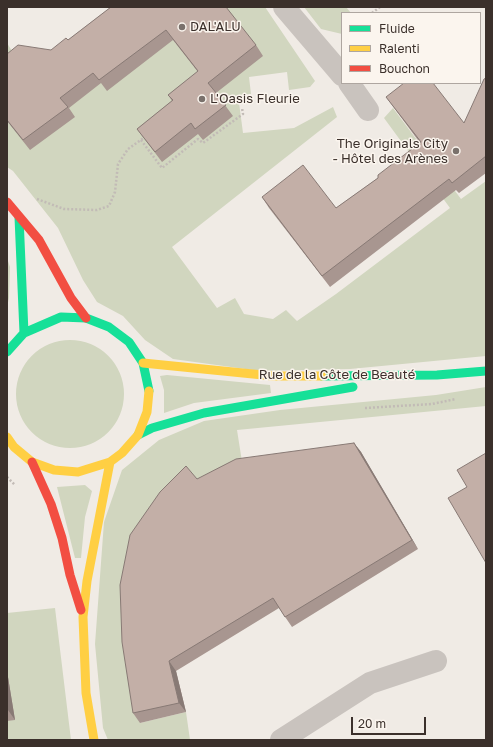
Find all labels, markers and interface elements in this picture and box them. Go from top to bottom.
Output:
legend [341,12,481,84]
place label: DAL'ALU [190,19,241,35]
text: Fluide [379,21,415,36]
marker: DAL'ALU [177,22,187,32]
text: Ralenti [379,41,420,56]
text: Bouchon [379,61,430,76]
place label: L'Oasis Fleurie [210,91,300,107]
marker: L'Oasis Fleurie [197,94,207,104]
place label: The Originals City - Hôtel des Arènes [333,136,448,167]
marker: The Originals City - Hôtel des Arènes [451,146,461,156]
street label: Rue de la Côte de Beauté [259,367,415,383]
scale bar [353,709,428,735]
text: 20 m [358,716,386,731]

